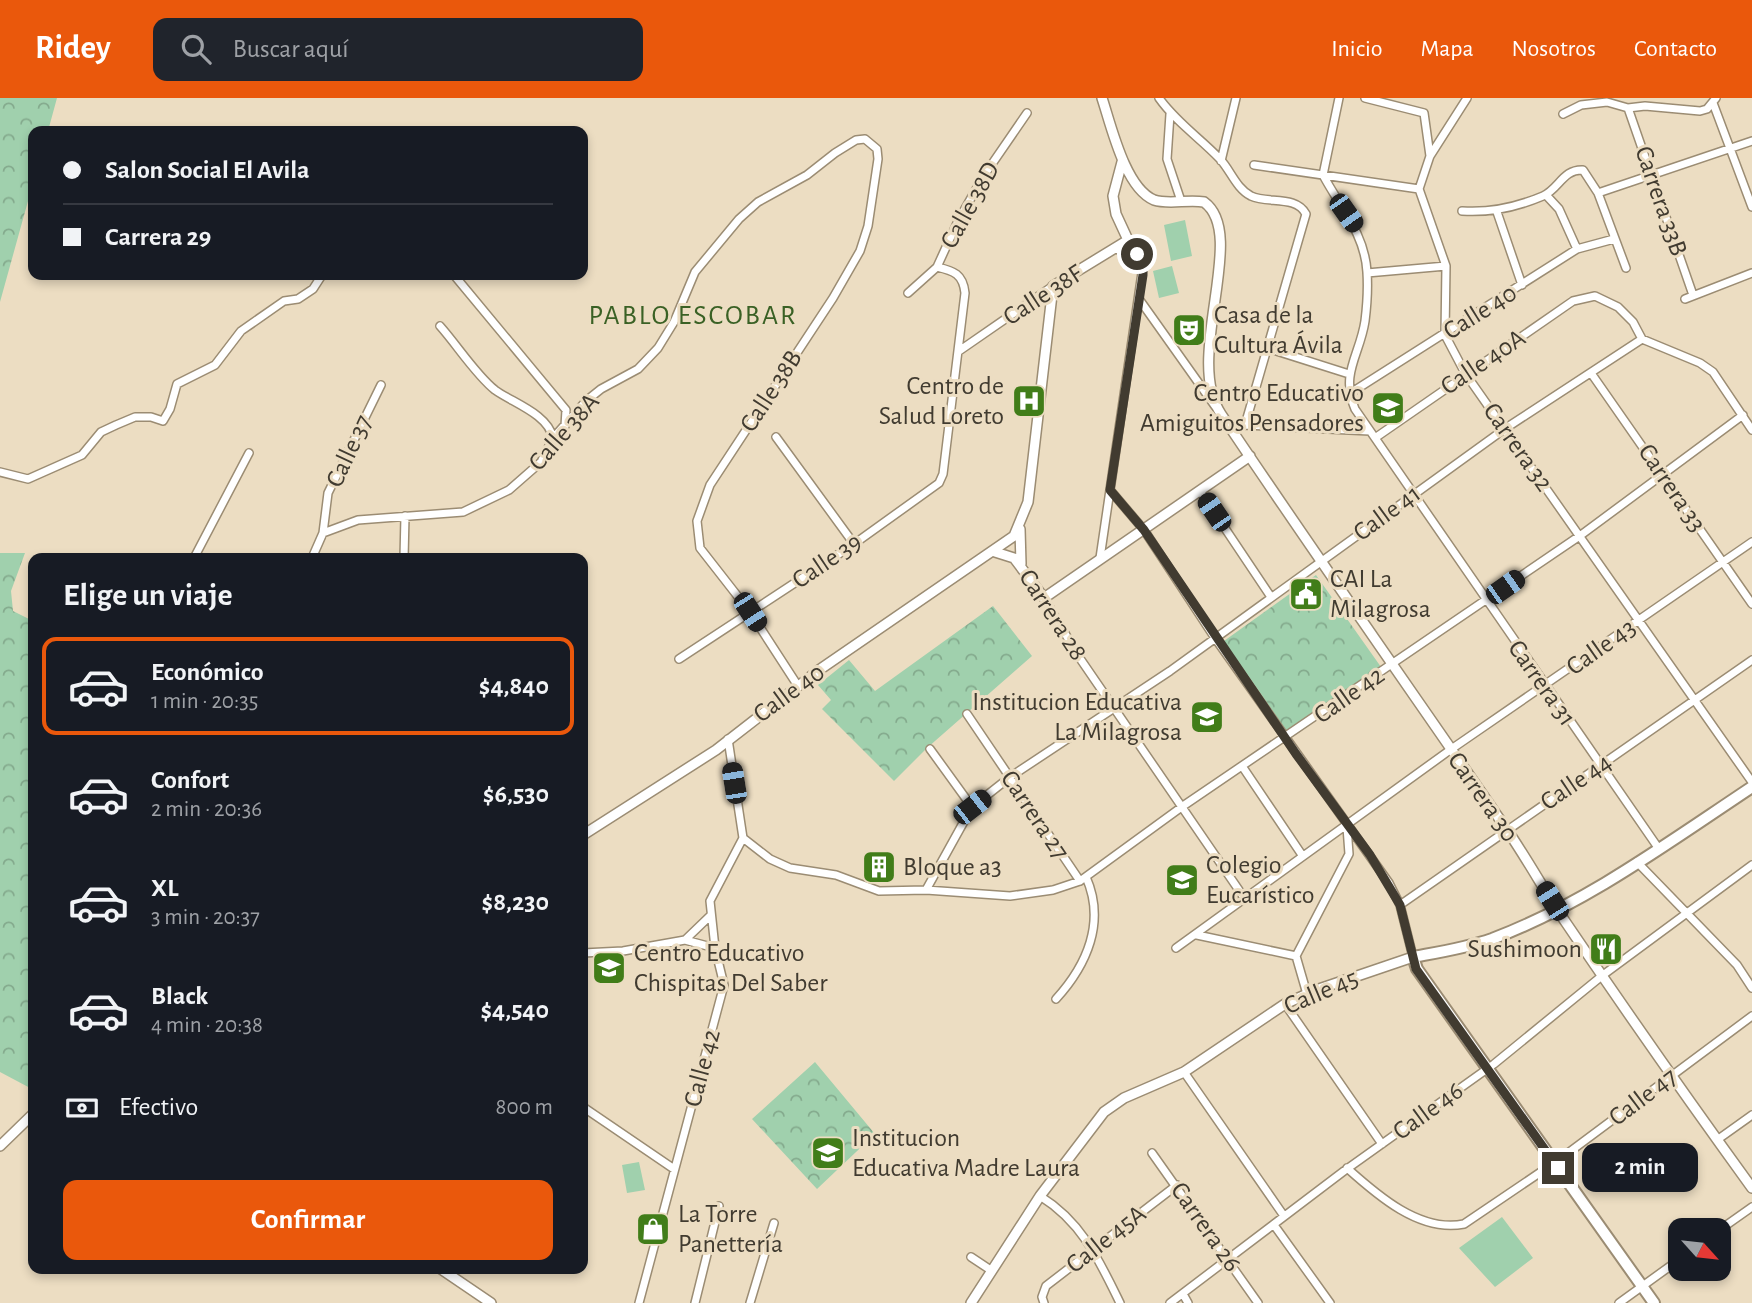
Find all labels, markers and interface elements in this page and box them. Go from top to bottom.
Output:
search box [153,18,643,81]
icon: search [177,30,215,68]
text: Ridey [35,32,111,65]
text: Buscar aquí [233,36,349,62]
text: Inicio [1331,37,1382,61]
text: Mapa [1420,37,1474,61]
text: Nosotros [1512,37,1596,61]
text: Contacto [1634,37,1717,61]
street label: Carrera 33B [1630,143,1692,259]
text: Salon Social El Avila [105,157,310,183]
street label: Calle 38D [936,157,1004,253]
car [1326,190,1367,236]
text: Carrera 29 [105,224,211,250]
route start [1121,238,1153,270]
street label: Calle 38F [999,259,1088,330]
street label: Calle 40 [1439,280,1521,344]
district label: PABLO ESCOBAR [588,302,798,330]
place label: Casa de la Cultura Ávila [1214,302,1343,358]
theatre icon: Casa de la Cultura Ávila [1170,311,1208,349]
street label: Calle 40A [1436,324,1530,400]
street label: Calle 38B [735,345,807,437]
place label: Centro de Salud Loreto [879,373,1004,429]
place label: Centro Educativo Amiguitos Pensadores [1140,380,1364,436]
hospital icon: Centro de Salud Loreto [1010,382,1048,420]
street label: Calle 38A [524,388,604,476]
school or university icon: Centro Educativo Amiguitos Pensadores [1369,389,1407,427]
street label: Carrera 32 [1478,398,1558,496]
street label: Calle 37 [321,411,377,491]
street label: Carrera 33 [1633,439,1711,537]
street label: Calle 41 [1349,480,1425,546]
car [1194,489,1235,535]
street label: Calle 39 [788,529,866,593]
street label: Carrera 28 [1014,565,1092,665]
place label: CAI La Milagrosa [1330,566,1431,622]
car [1482,566,1529,608]
public building icon: CAI La Milagrosa [1287,575,1325,613]
text: Elige un viaje [63,579,233,611]
car [730,589,771,635]
street label: Calle 43 [1562,614,1640,680]
street label: Carrera 31 [1503,635,1581,731]
icon: car [67,655,130,718]
text: Económico [151,659,264,685]
street label: Calle 40 [749,659,829,727]
street label: Calle 42 [1309,662,1389,728]
text: $4,840 [479,673,549,699]
place label: Institucion Educativa La Milagrosa [972,689,1182,745]
text: 1 min · 20:35 [151,690,258,713]
school or university icon: Institucion Educativa La Milagrosa [1188,698,1226,736]
street label: Carrera 30 [1443,747,1523,847]
street label: Calle 44 [1536,749,1616,815]
car [721,761,748,805]
icon: car [67,763,130,826]
street label: Carrera 27 [996,766,1074,864]
text: Confort [151,767,229,793]
text: $6,530 [483,781,549,807]
car [949,786,996,828]
text: 2 min · 20:36 [151,798,262,821]
building icon: Bloque a3 [860,848,898,886]
place label: Colegio Eucarístico [1206,852,1314,908]
place label: Bloque a3 [903,854,1002,880]
school or university icon: Colegio Eucarístico [1163,861,1201,899]
icon: car [67,871,130,934]
text: XL [151,875,178,901]
car [1532,878,1573,924]
text: $8,230 [482,889,549,915]
text: 3 min · 20:37 [151,906,260,929]
restaurant icon: Sushimoon [1587,930,1625,968]
place label: Sushimoon [1468,936,1582,962]
place label: Centro Educativo Chispitas Del Saber [634,940,828,996]
school or university icon: Centro Educativo Chispitas Del Saber [590,949,628,987]
street label: Calle 45 [1280,965,1362,1019]
icon: car [67,979,130,1042]
text: Black [151,983,208,1009]
text: $4,540 [480,997,549,1023]
text: 4 min · 20:38 [151,1014,263,1037]
street label: Calle 42 [679,1026,725,1110]
street label: Calle 47 [1604,1063,1682,1131]
street label: Calle 46 [1388,1077,1468,1145]
icon: cash [63,1089,101,1127]
text: Efectivo [119,1094,198,1120]
text: 800 m [496,1096,553,1119]
place label: Institucion Educativa Madre Laura [852,1125,1080,1181]
school or university icon: Institucion Educativa Madre Laura [809,1134,847,1172]
callout: 2 min [1582,1144,1698,1192]
route end [1542,1152,1574,1184]
text: 2 min [1614,1156,1666,1179]
street label: Carrera 26 [1166,1178,1246,1276]
button: Confirmar [63,1180,553,1260]
street label: Calle 45A [1061,1200,1151,1278]
place label: La Torre Panettería [678,1201,783,1257]
shop icon: La Torre Panettería [634,1210,672,1248]
north arrow [1668,1218,1731,1281]
map controls [1668,1218,1731,1281]

